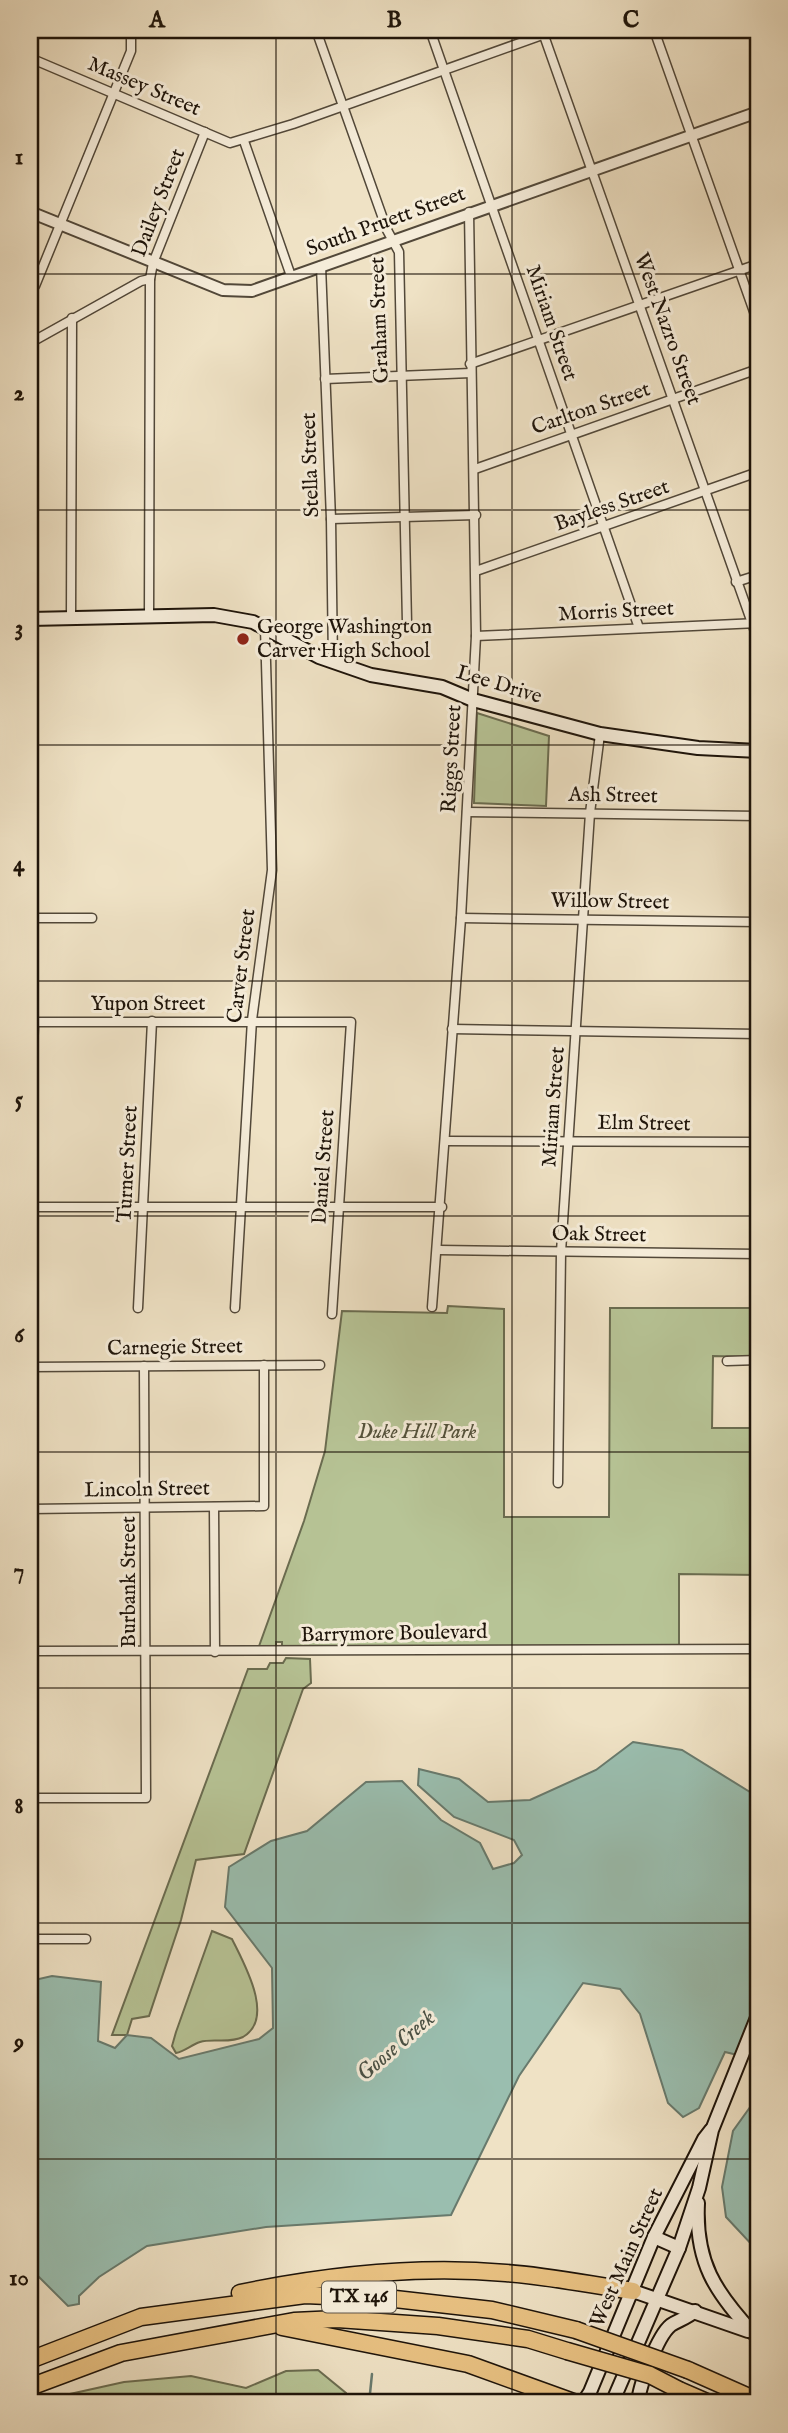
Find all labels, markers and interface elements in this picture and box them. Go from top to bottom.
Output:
text: A [148,6,166,35]
text: B [386,6,402,35]
text: C [623,6,640,35]
street label: Massey Street [83,51,205,123]
text: 1 [15,143,23,172]
street label: Dailey Street [126,145,192,261]
street label: South Pruett Street [303,181,469,263]
street label: West Nazro Street [627,249,707,409]
street label: Graham Street [364,256,396,384]
street label: Miriam Street [519,262,583,384]
street label: Carlton Street [528,376,654,442]
text: 2 [14,379,25,408]
street label: Stella Street [296,412,326,518]
street label: Bayless Street [551,474,673,538]
street label: Morris Street [557,595,675,629]
text: 3 [15,614,23,643]
place label: George Washington Carver High School [257,614,432,665]
marker: George Washington Carver High School [235,631,251,647]
street label: Lee Drive [453,659,545,711]
street label: Riggs Street [436,704,468,814]
street label: Ash Street [567,782,658,810]
text: 4 [13,850,25,879]
street label: Willow Street [550,887,670,917]
street label: Carver Street [222,907,262,1025]
street label: Yupon Street [91,991,205,1018]
street label: Miriam Street [536,1046,572,1168]
text: 5 [15,1086,24,1115]
street label: Turner Street [111,1105,145,1223]
street label: Daniel Street [307,1109,341,1225]
street label: Elm Street [597,1110,691,1138]
street label: Oak Street [552,1221,646,1249]
text: 6 [14,1321,25,1350]
street label: Carnegie Street [107,1333,243,1363]
park label: Duke Hill Park [358,1419,477,1446]
street label: Lincoln Street [84,1475,210,1505]
street label: Burbank Street [116,1516,143,1648]
text: 7 [14,1557,24,1586]
street label: Barrymore Boulevard [300,1619,488,1649]
text: 8 [14,1792,24,1821]
water label: Goose Creek [351,2004,441,2088]
text: 9 [13,2028,24,2057]
street label: West Main Street [584,2184,670,2332]
text: 10 [9,2264,29,2293]
road number: TX 146 [322,2282,396,2312]

